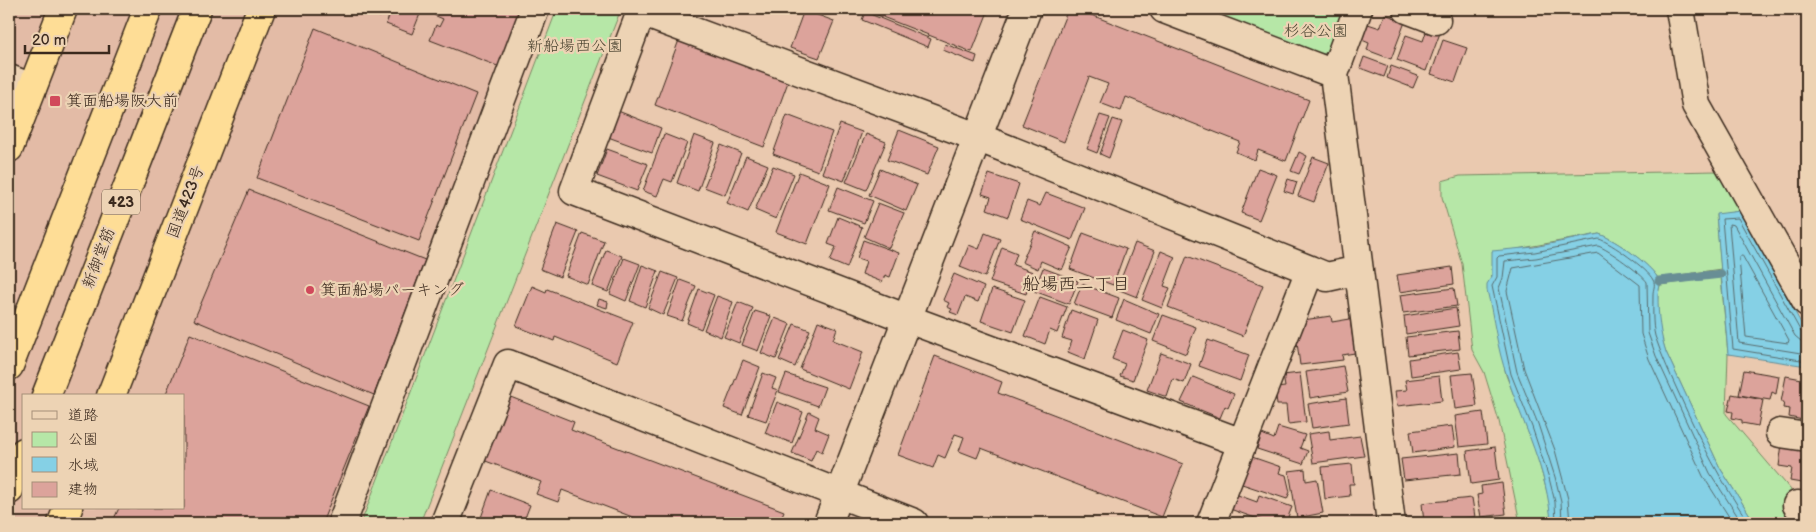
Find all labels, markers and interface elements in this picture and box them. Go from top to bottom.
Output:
scale bar [25,22,109,54]
park label: 杉谷公園 [1284,22,1348,41]
text: 20 m [32,31,66,50]
park label: 新船場西公園 [527,37,623,56]
place label: 箕面船場阪大前 [66,92,178,111]
marker: 箕面船場阪大前 [48,94,62,108]
street label: 国道423号 [163,163,209,241]
road number: 423 [102,190,140,214]
street label: 新御堂筋 [79,225,119,291]
district label: 船場西二丁目 [1022,274,1130,295]
place label: 箕面船場パーキング [320,281,464,300]
marker: 箕面船場パーキング [304,284,316,296]
legend [22,394,185,510]
text: 道路 [68,406,98,425]
text: 公園 [68,430,98,449]
text: 水域 [68,456,98,475]
text: 建物 [68,480,98,499]

